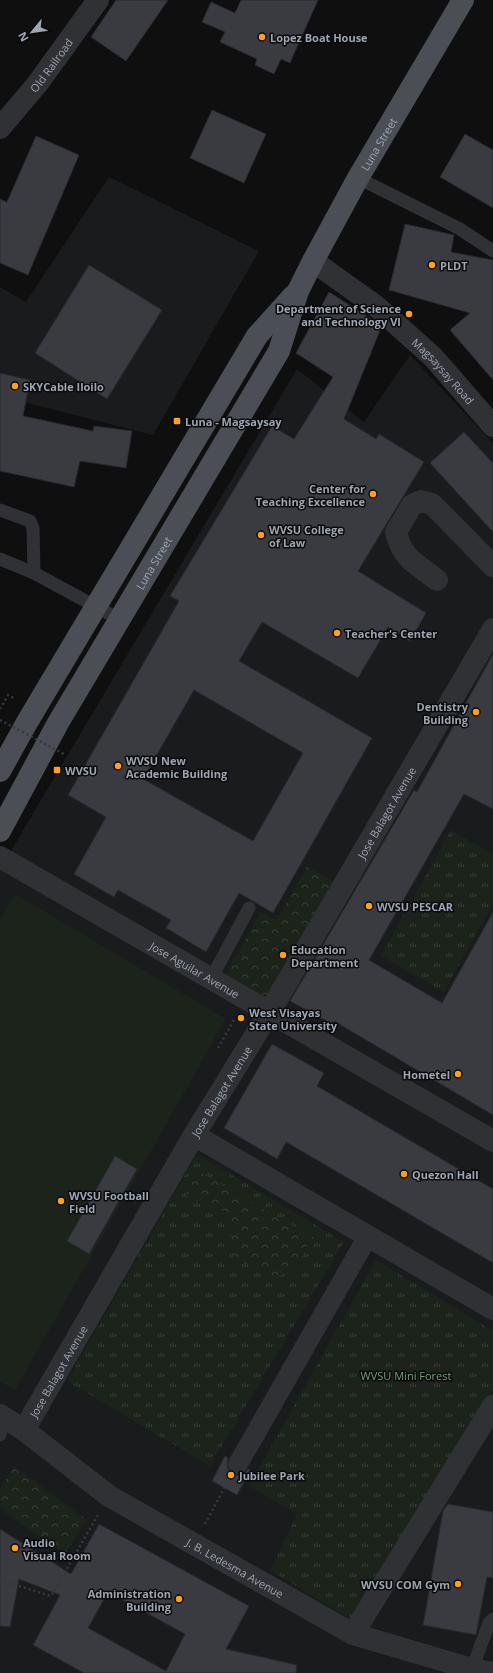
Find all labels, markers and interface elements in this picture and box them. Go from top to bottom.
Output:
north arrow [12,12,52,52]
text: N [14,30,32,45]
place label: Lopez Boat House [270,30,368,45]
marker: Lopez Boat House [257,32,267,42]
street label: Old Railroad [26,35,76,95]
street label: Luna Street [357,114,400,173]
place label: PLDT [440,258,468,273]
marker: PLDT [427,260,437,270]
place label: Department of Science and Technology VI [276,301,401,329]
marker: Department of Science and Technology VI [404,309,414,319]
street label: Magsaysay Road [409,335,478,407]
place label: SKYCable Iloilo [23,379,104,394]
marker: SKYCable Iloilo [10,381,20,391]
place label: Luna - Magsaysay [185,414,282,429]
marker: Luna - Magsaysay [172,416,182,426]
place label: Center for Teaching Excellence [256,481,365,509]
marker: Center for Teaching Excellence [368,489,378,499]
place label: WVSU College of Law [269,522,344,550]
marker: WVSU College of Law [256,530,266,540]
street label: Luna Street [132,533,175,592]
place label: Teacher's Center [345,626,437,641]
marker: Teacher's Center [332,628,342,638]
place label: Dentistry Building [417,699,469,727]
marker: Dentistry Building [471,707,481,717]
place label: WVSU New Academic Building [126,753,228,781]
marker: WVSU New Academic Building [113,761,123,771]
place label: WVSU [65,763,97,778]
street label: Jose Balagot Avenue [353,764,419,862]
marker: WVSU [52,765,62,775]
place label: WVSU PESCAR [377,899,454,914]
marker: WVSU PESCAR [364,901,374,911]
street label: Jose Aguilar Avenue [147,937,242,1001]
place label: Education Department [291,942,359,970]
marker: Education Department [278,950,288,960]
place label: West Visayas State University [249,1005,338,1033]
marker: West Visayas State University [236,1013,246,1023]
street label: Jose Balagot Avenue [187,1043,255,1140]
place label: Hometel [403,1067,450,1082]
marker: Hometel [453,1069,463,1079]
place label: Quezon Hall [412,1167,479,1182]
marker: Quezon Hall [399,1169,409,1179]
place label: WVSU Football Field [69,1188,149,1216]
marker: WVSU Football Field [56,1196,66,1206]
street label: Jose Balagot Avenue [25,1322,90,1421]
park label: WVSU Mini Forest [361,1368,451,1383]
place label: Jubilee Park [238,1468,305,1483]
marker: Jubilee Park [226,1470,236,1480]
street label: J. B. Ledesma Avenue [183,1534,287,1601]
place label: Audio Visual Room [23,1535,91,1563]
marker: Audio Visual Room [10,1543,20,1553]
place label: WVSU COM Gym [361,1577,450,1592]
marker: WVSU COM Gym [453,1579,463,1589]
place label: Administration Building [88,1586,172,1614]
marker: Administration Building [174,1594,184,1604]

